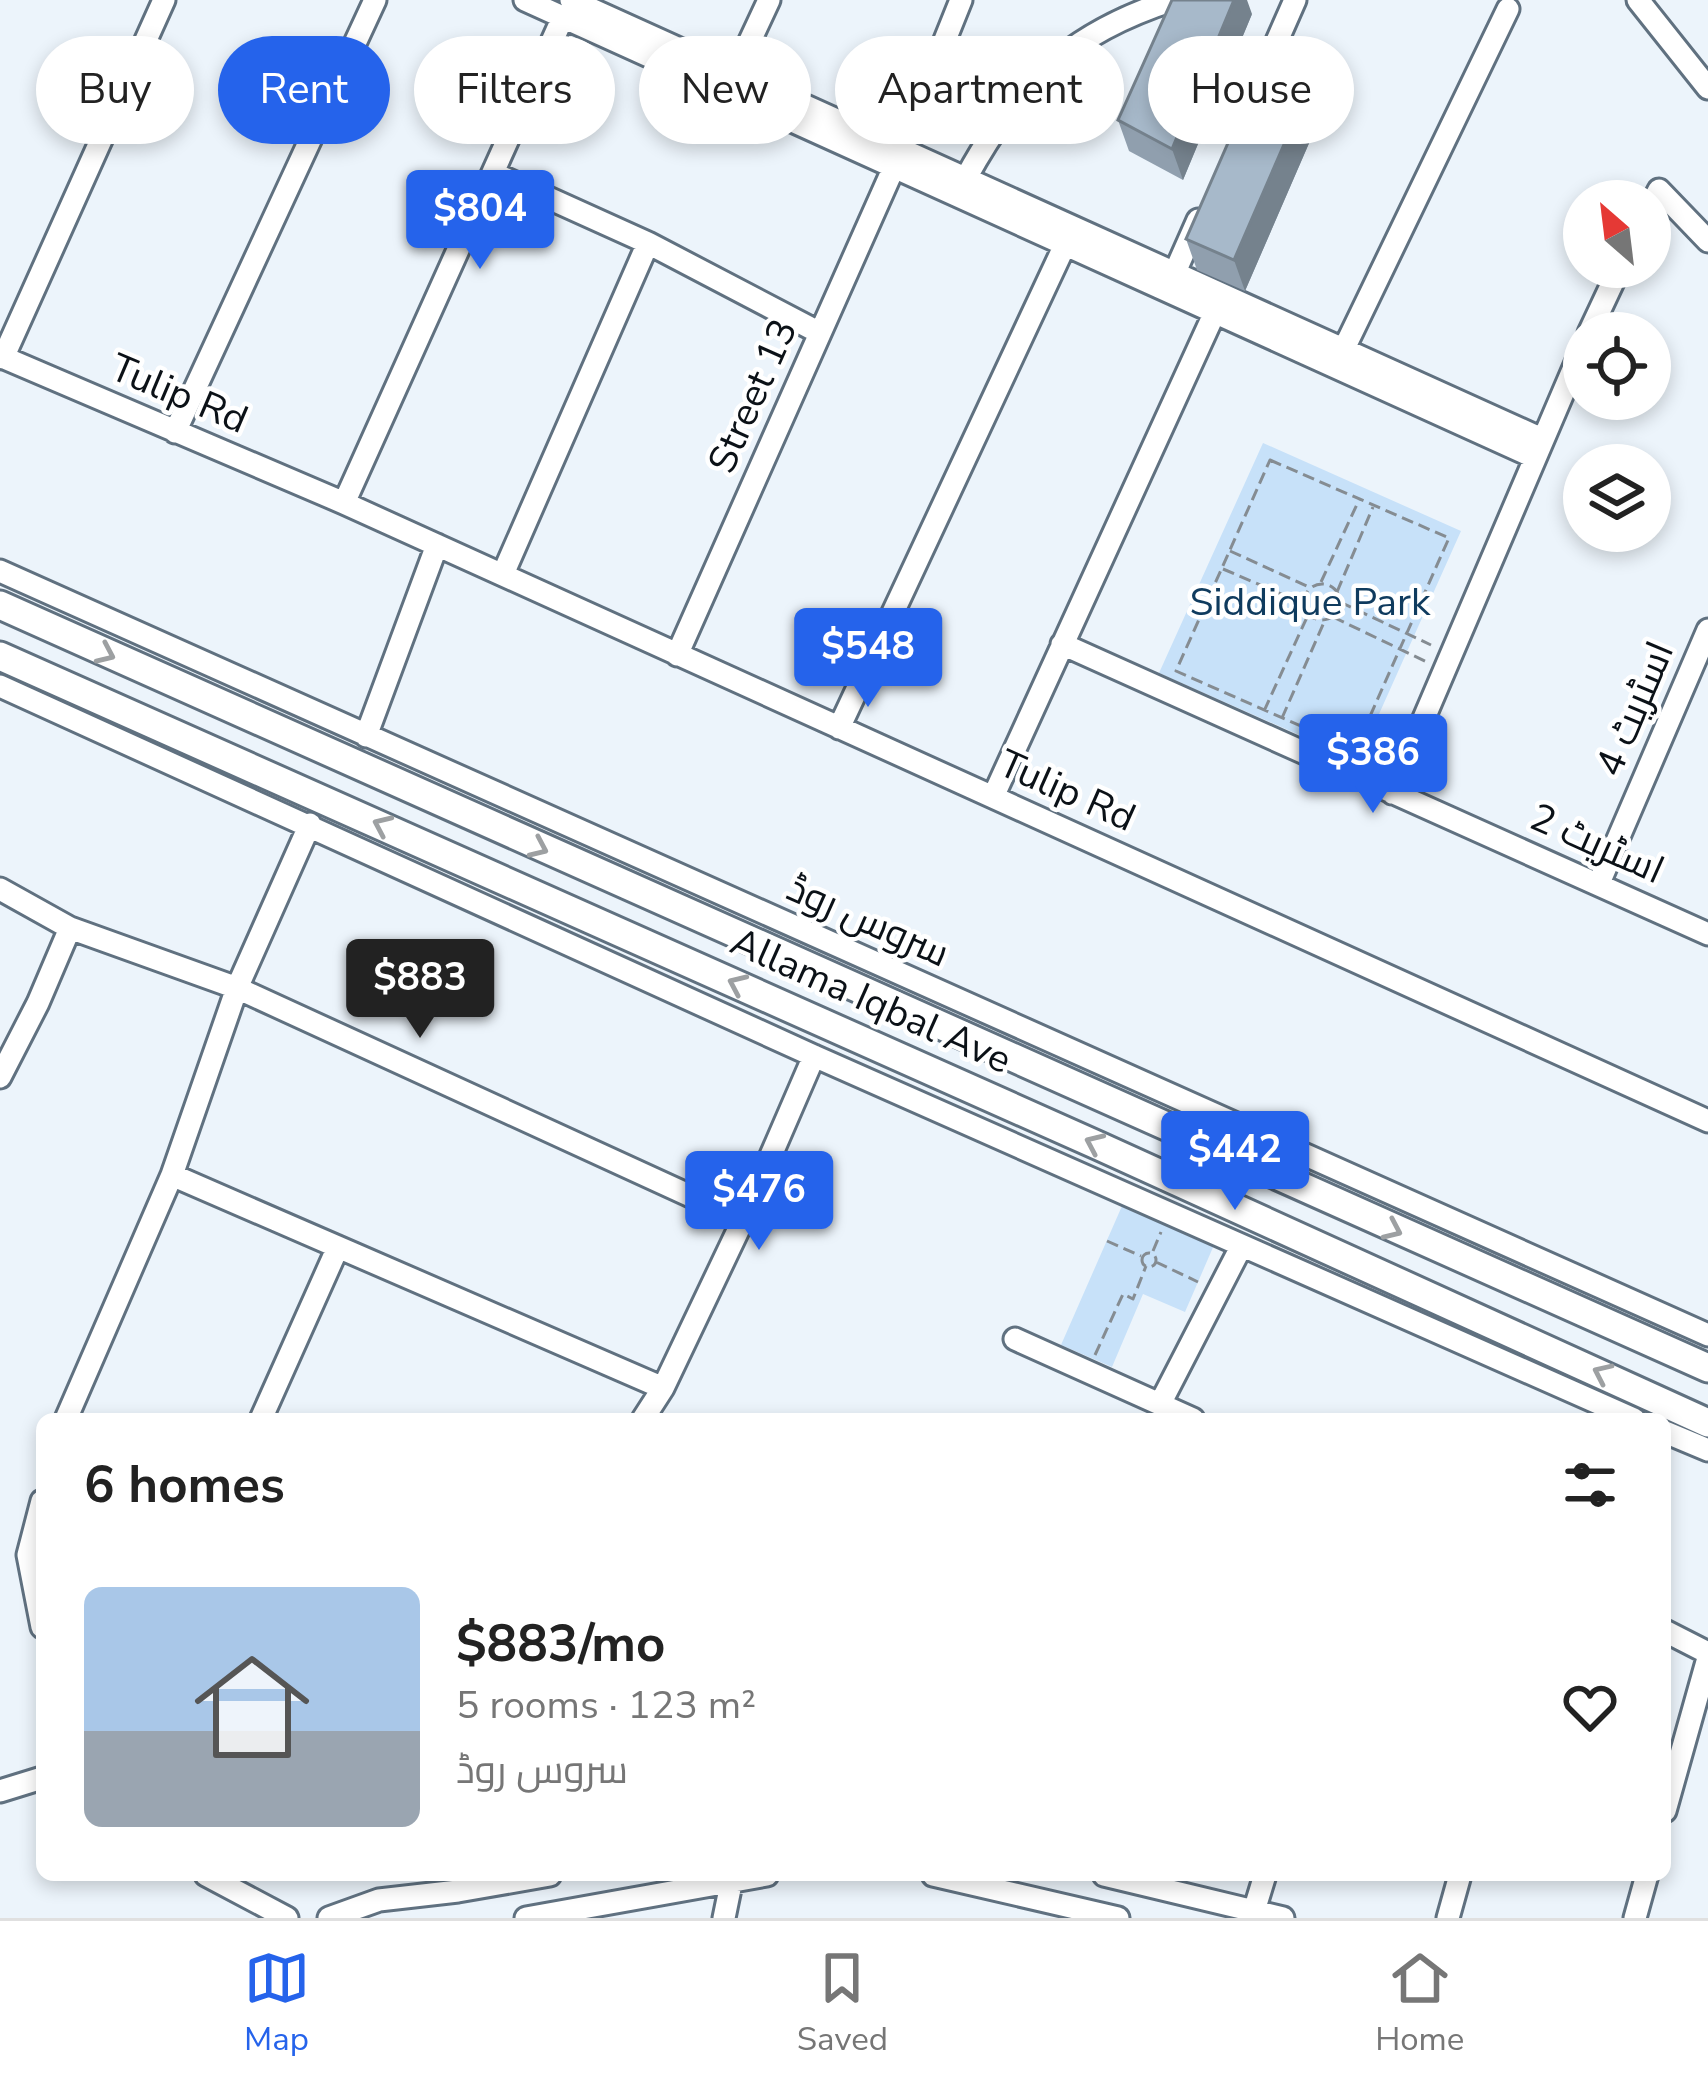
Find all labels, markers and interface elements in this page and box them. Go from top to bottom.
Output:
chip: Buy [36,36,194,144]
chip: Rent [218,36,390,144]
chip: Filters [414,36,615,144]
chip: New [639,36,811,144]
chip: Apartment [835,36,1124,144]
chip: House [1148,36,1354,144]
pin: $804 [409,170,551,272]
north arrow [1563,180,1671,288]
map controls [1563,180,1671,552]
text: $804 [433,182,527,235]
street label: Street 13 [696,311,810,481]
button: locate [1563,312,1671,420]
street label: Tulip Rd [102,341,256,447]
button: layers [1563,444,1671,552]
park label: Siddique Park [1190,576,1431,629]
pin: $548 [797,608,939,710]
text: $548 [821,620,915,673]
street label: اسٹریٹ 4 [1583,633,1687,785]
one-way arrow [94,639,116,663]
pin: $386 [1302,714,1444,816]
text: $386 [1326,726,1420,779]
street label: Tulip Rd [990,737,1144,845]
street label: اسٹریٹ 2 [1522,791,1672,897]
one-way arrow [372,816,394,839]
one-way arrow [527,834,548,857]
street label: سروس روڈ [779,862,957,980]
street label: Allama Iqbal Ave [722,915,1020,1087]
pin: $883 [349,939,491,1041]
text: $883 [373,951,467,1004]
one-way arrow [728,975,750,999]
pin: $442 [1164,1111,1306,1213]
text: $442 [1188,1123,1282,1176]
one-way arrow [1084,1134,1106,1158]
pin: $476 [688,1151,830,1253]
text: $476 [712,1163,806,1216]
one-way arrow [1381,1216,1403,1239]
one-way arrow [1593,1364,1614,1387]
text: 6 homes [84,1450,285,1520]
icon: filters [1557,1452,1623,1518]
text: $883/mo [456,1609,665,1679]
icon: home [180,1635,324,1779]
icon: heart [1557,1674,1623,1740]
text: 5 rooms · 123 m² [456,1679,756,1732]
text: سروس روڈ [456,1744,628,1797]
tab: Map [244,1945,310,2062]
tab: Saved [797,1945,888,2062]
tab: Home [1375,1945,1464,2062]

